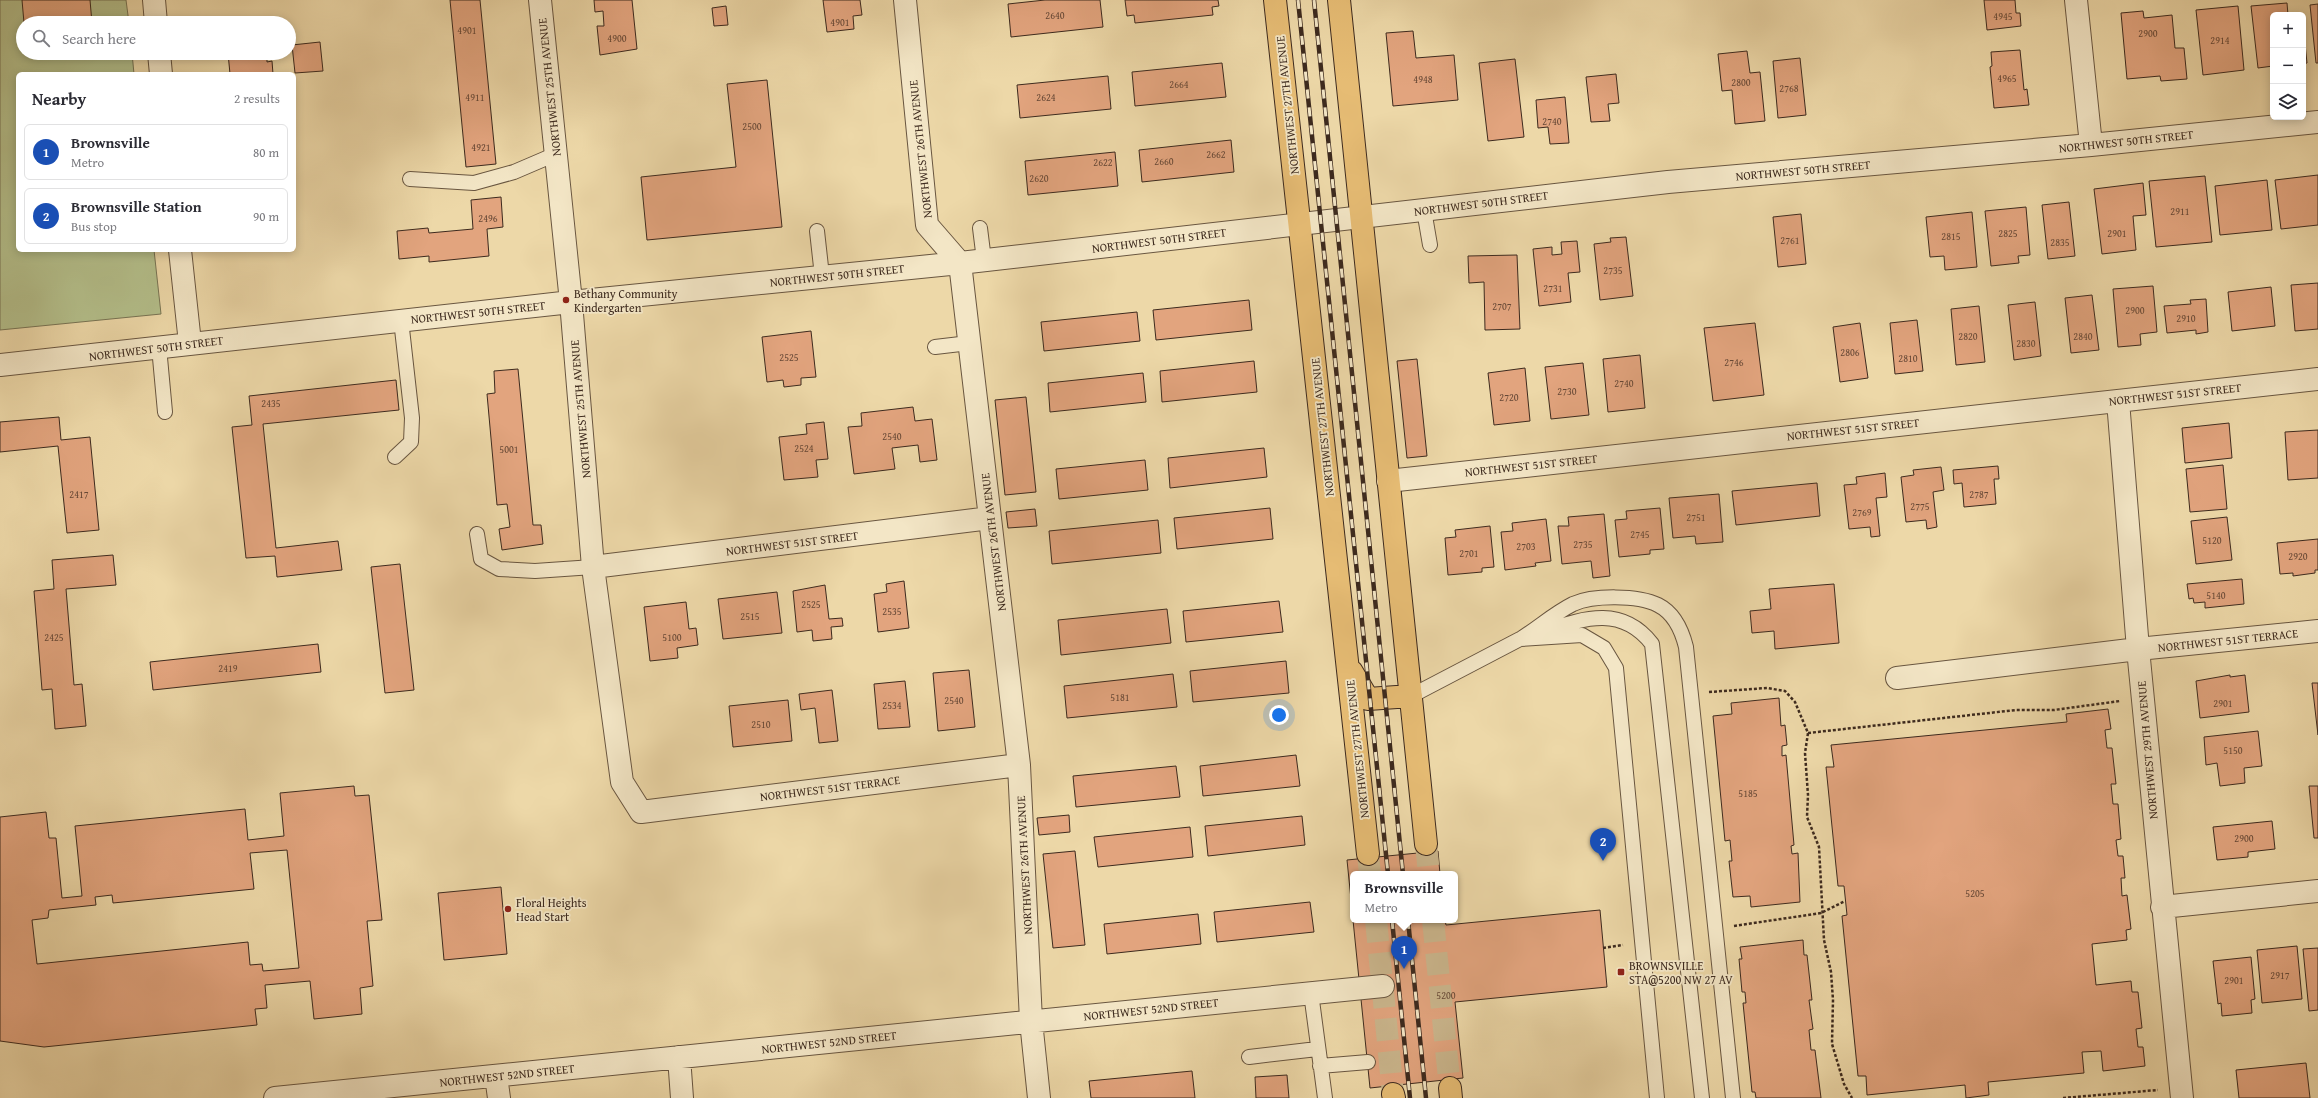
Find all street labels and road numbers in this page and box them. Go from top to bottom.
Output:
street label: NORTHWEST 25TH AVENUE [533,17,565,157]
street label: NORTHWEST 27TH AVENUE [1271,35,1303,175]
street label: NORTHWEST 26TH AVENUE [904,79,936,219]
street label: NORTHWEST 50TH STREET [2058,125,2194,157]
street label: NORTHWEST 50TH STREET [1735,156,1871,184]
street label: NORTHWEST 50TH STREET [1413,186,1549,220]
street label: NORTHWEST 50TH STREET [1091,223,1227,257]
street label: NORTHWEST 50TH STREET [769,259,905,291]
street label: NORTHWEST 50TH STREET [410,296,546,328]
street label: NORTHWEST 50TH STREET [88,331,224,365]
street label: NORTHWEST 25TH AVENUE [565,339,595,479]
street label: NORTHWEST 27TH AVENUE [1306,357,1338,497]
street label: NORTHWEST 51ST STREET [2108,379,2242,409]
street label: NORTHWEST 51ST STREET [1786,414,1920,444]
street label: NORTHWEST 51ST STREET [1464,450,1598,480]
street label: NORTHWEST 26TH AVENUE [976,472,1010,612]
street label: NORTHWEST 51ST STREET [725,526,859,560]
street label: NORTHWEST 51ST TERRACE [2157,624,2299,656]
street label: NORTHWEST 27TH AVENUE [1341,679,1373,819]
street label: NORTHWEST 29TH AVENUE [2132,680,2162,820]
street label: NORTHWEST 51ST TERRACE [759,771,901,805]
street label: NORTHWEST 26TH AVENUE [1012,795,1036,935]
street label: NORTHWEST 52ND STREET [1083,993,1220,1025]
street label: NORTHWEST 52ND STREET [761,1026,898,1058]
street label: NORTHWEST 52ND STREET [439,1059,576,1091]

